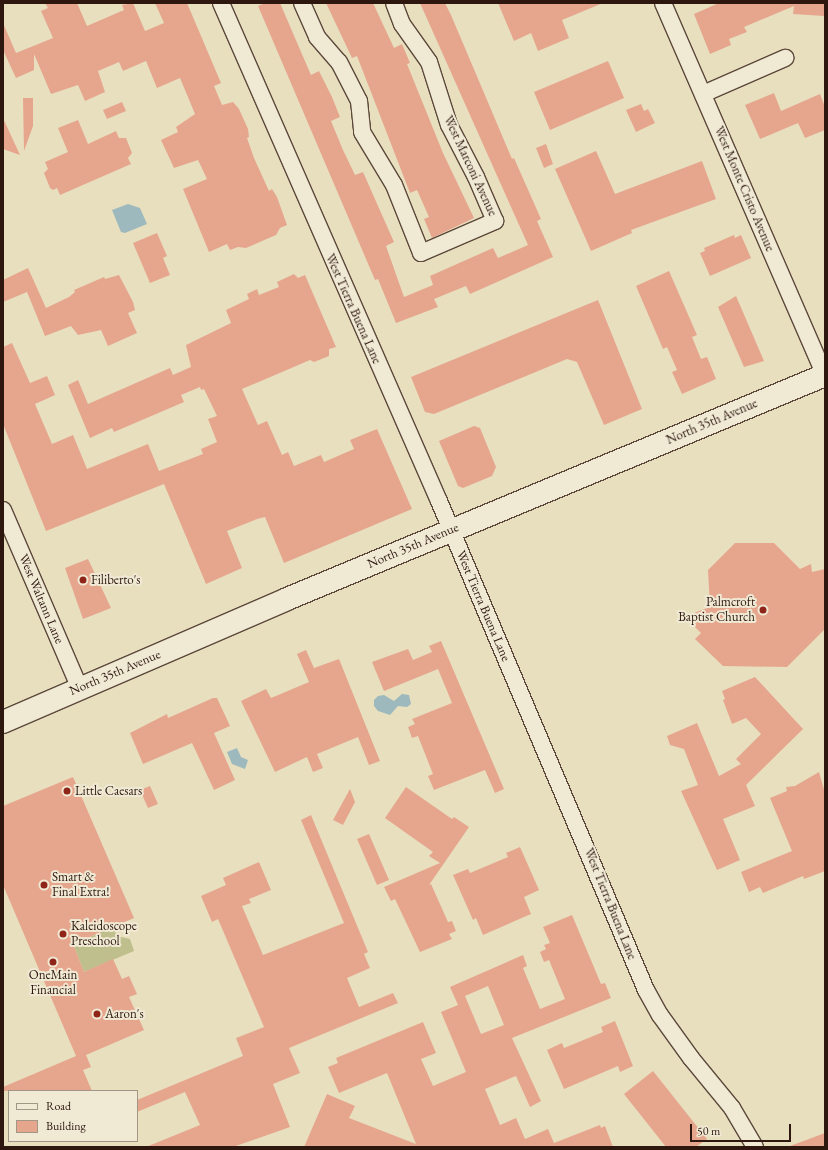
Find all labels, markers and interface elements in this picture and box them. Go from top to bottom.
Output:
street label: West Marconi Avenue [440,113,500,219]
street label: West Monte Cristo Avenue [711,124,777,254]
street label: West Tierra Buena Lane [322,252,384,366]
street label: North 35th Avenue [664,396,760,448]
street label: North 35th Avenue [365,520,461,572]
street label: West Tierra Buena Lane [453,548,513,664]
street label: West Waltann Lane [15,552,67,646]
place label: Filiberto's [91,572,141,588]
marker: Filiberto's [78,575,88,585]
place label: Palmcroft Baptist Church [678,595,755,626]
marker: Palmcroft Baptist Church [758,605,768,615]
street label: North 35th Avenue [67,647,163,699]
place label: Little Caesars [75,783,142,799]
marker: Little Caesars [62,786,72,796]
street label: West Tierra Buena Lane [580,846,640,962]
place label: Smart & Final Extra! [52,870,109,901]
marker: Smart & Final Extra! [39,880,49,890]
place label: Kaleidoscope Preschool [71,919,137,950]
marker: Kaleidoscope Preschool [58,929,68,939]
marker: OneMain Financial [48,957,58,967]
place label: OneMain Financial [29,968,77,999]
place label: Aaron's [105,1006,144,1022]
marker: Aaron's [92,1009,102,1019]
legend [8,1090,138,1142]
text: Road [46,1098,71,1114]
scale bar [692,1116,793,1142]
text: Building [46,1118,86,1134]
text: 50 m [697,1123,720,1139]

